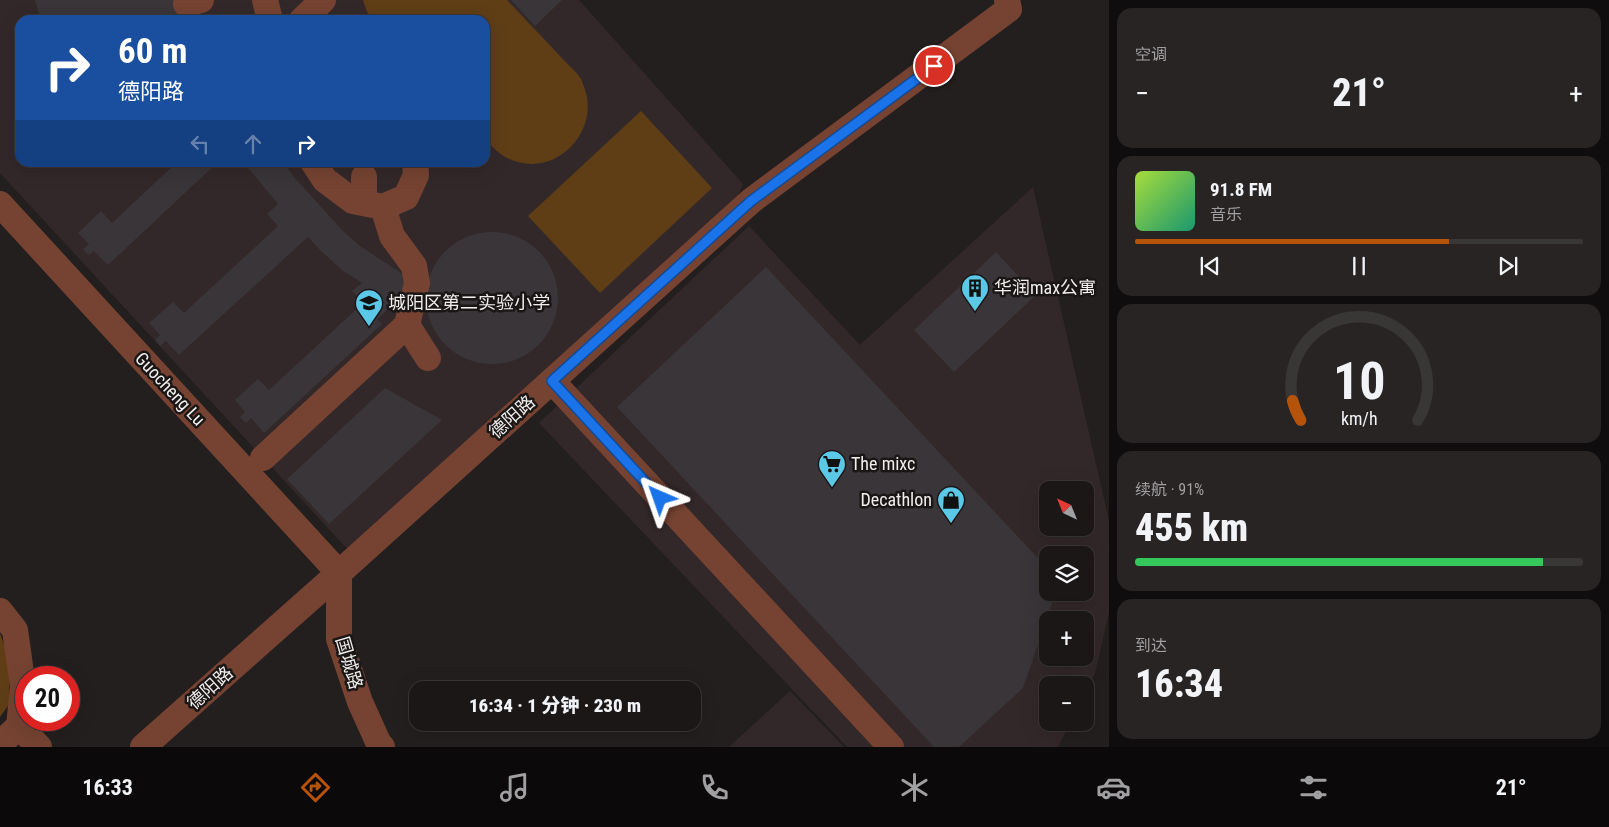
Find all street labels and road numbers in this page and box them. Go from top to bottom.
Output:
street label: Guocheng Lu [131,348,210,430]
street label: 德阳路 [485,391,539,442]
street label: 国城路 [332,634,367,692]
street label: 德阳路 [183,662,237,713]

